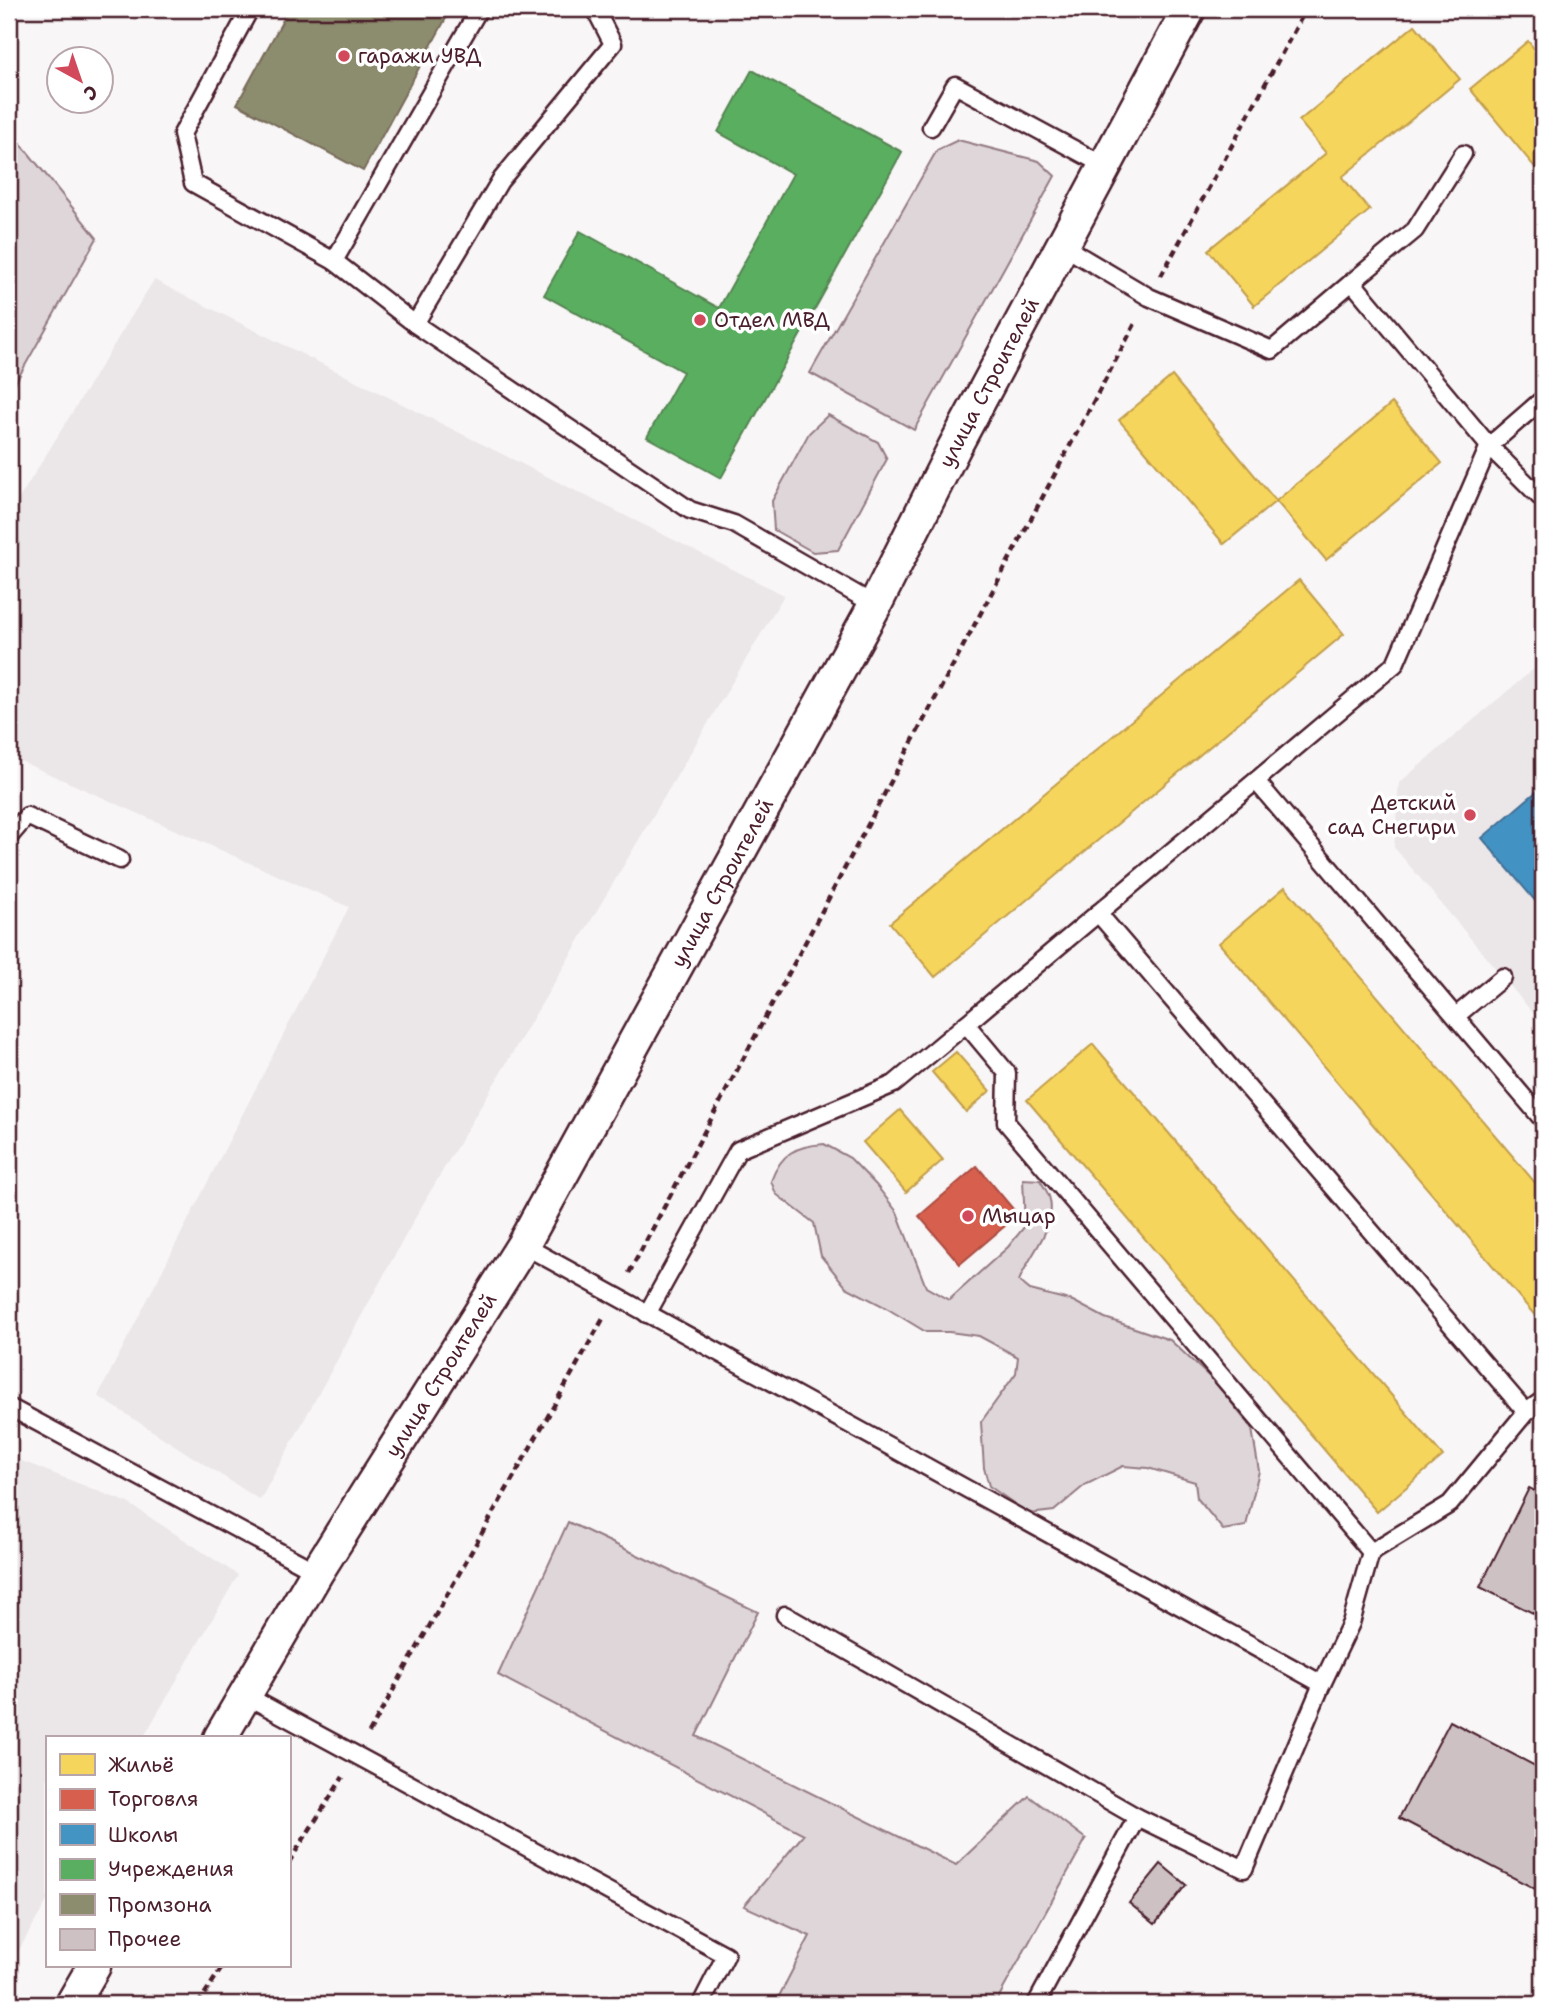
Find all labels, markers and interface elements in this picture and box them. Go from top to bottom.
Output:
place label: гаражи УВД [358,42,481,70]
north arrow [46,46,116,116]
marker: гаражи УВД [336,48,352,64]
text: С [78,79,103,106]
street label: улица Строителей [932,293,1046,473]
place label: Отдел МВД [714,306,830,334]
marker: Отдел МВД [692,312,708,328]
place label: Детский сад Снегири [1327,789,1456,841]
street label: улица Строителей [664,793,780,972]
marker: Детский сад Снегири [1462,807,1478,823]
place label: Мыцар [982,1202,1056,1230]
marker: Мыцар [960,1208,976,1224]
street label: улица Строителей [379,1287,503,1462]
legend [46,1736,290,1968]
text: Жильё [108,1751,174,1779]
text: Торговля [108,1785,198,1813]
text: Школы [108,1821,178,1849]
text: Учреждения [108,1855,234,1883]
text: Промзона [108,1891,211,1919]
text: Прочее [108,1925,181,1953]

